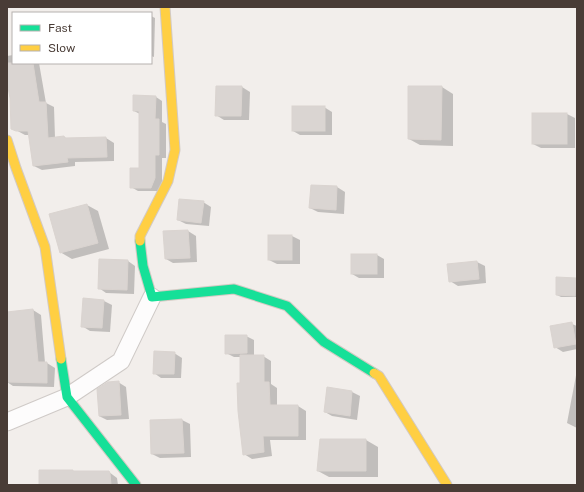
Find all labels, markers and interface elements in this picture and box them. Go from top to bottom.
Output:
legend [12,12,152,64]
text: Fast [48,21,73,35]
text: Slow [48,41,76,55]

